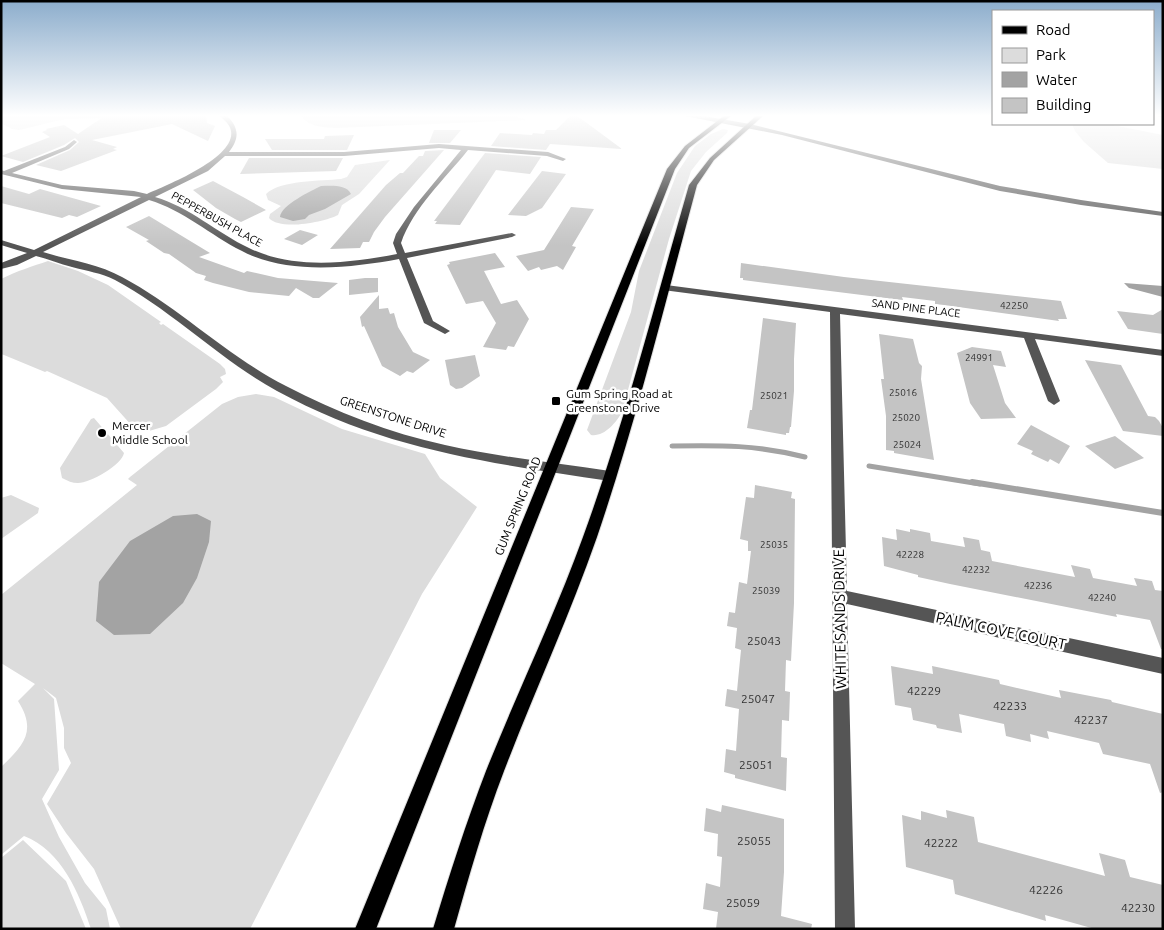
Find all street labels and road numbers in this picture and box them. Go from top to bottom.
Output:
street label: PEPPERBUSH PLACE [170,189,264,249]
street label: SAND PINE PLACE [871,297,961,319]
street label: GREENSTONE DRIVE [338,393,448,440]
street label: GUM SPRING ROAD [492,454,543,557]
street label: WHITE SANDS DRIVE [830,549,849,689]
street label: PALM COVE COURT [934,608,1068,653]

